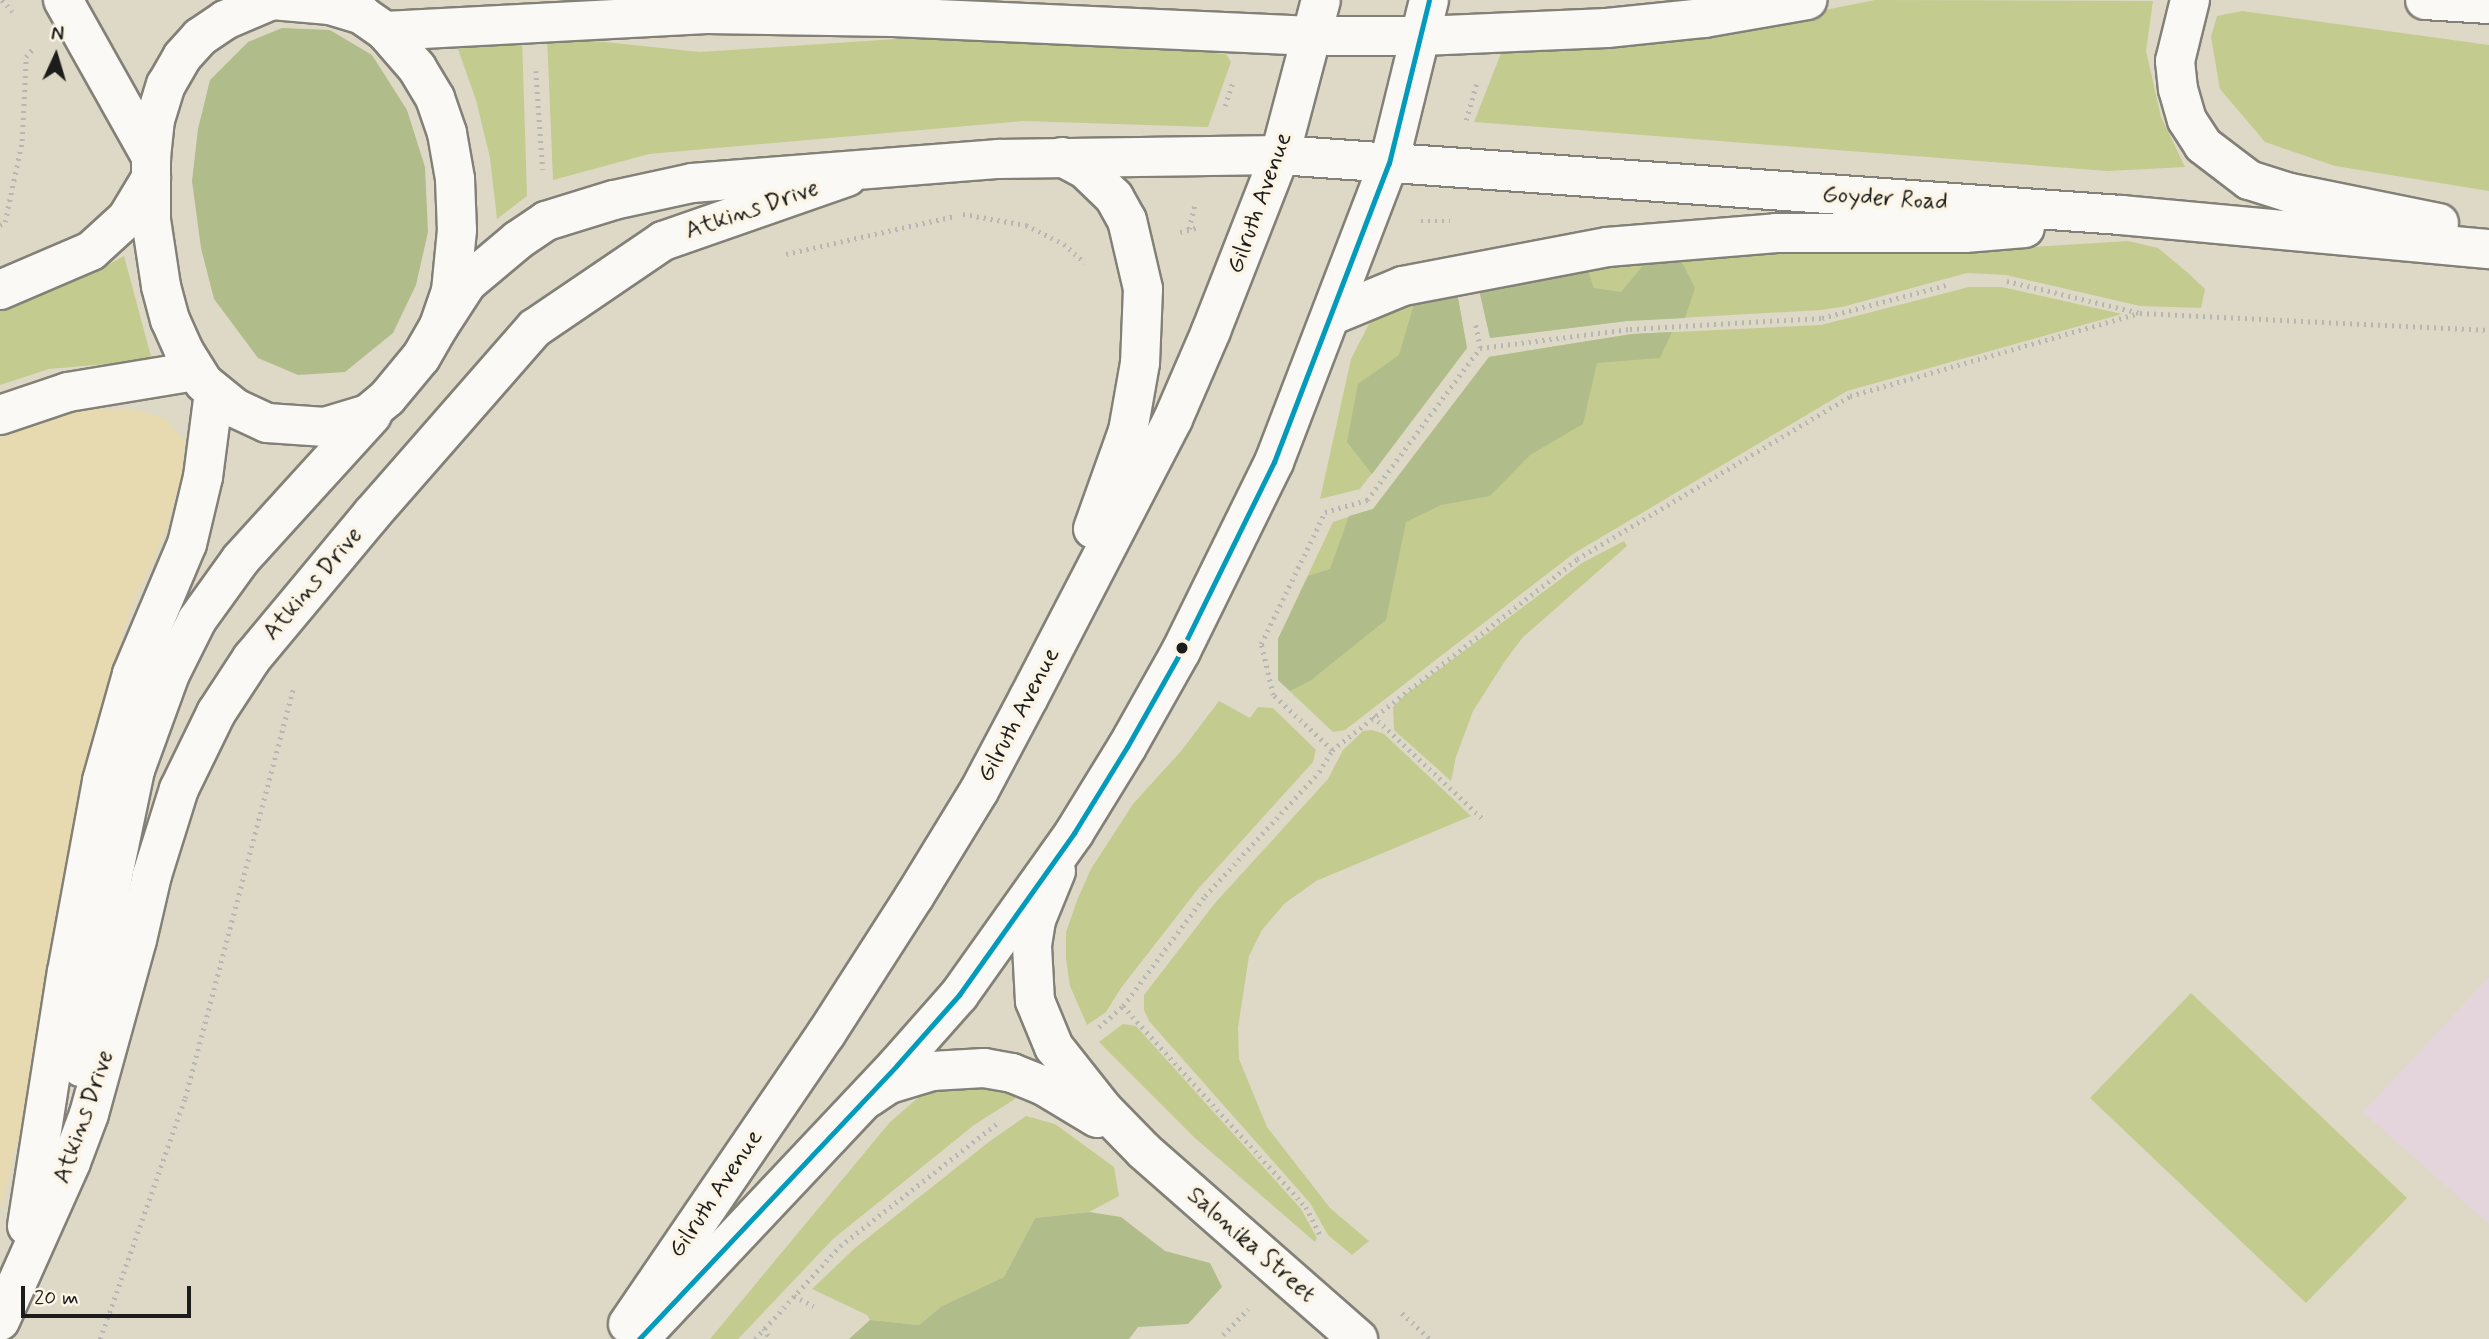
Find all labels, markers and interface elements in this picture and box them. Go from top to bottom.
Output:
north arrow [21,21,91,91]
text: N [50,22,65,47]
street label: Gilruth Avenue [1221,128,1299,278]
street label: Atkins Drive [682,174,822,246]
street label: Goyder Road [1821,180,1949,218]
street label: Atkins Drive [258,522,368,646]
unlabelled marker [1175,641,1189,655]
street label: Gilruth Avenue [972,643,1066,787]
street label: Atkins Drive [48,1047,120,1187]
street label: Gilruth Avenue [663,1125,769,1263]
street label: Salonika Street [1179,1180,1323,1310]
scale bar [24,1272,194,1316]
text: 20 m [34,1284,79,1312]

